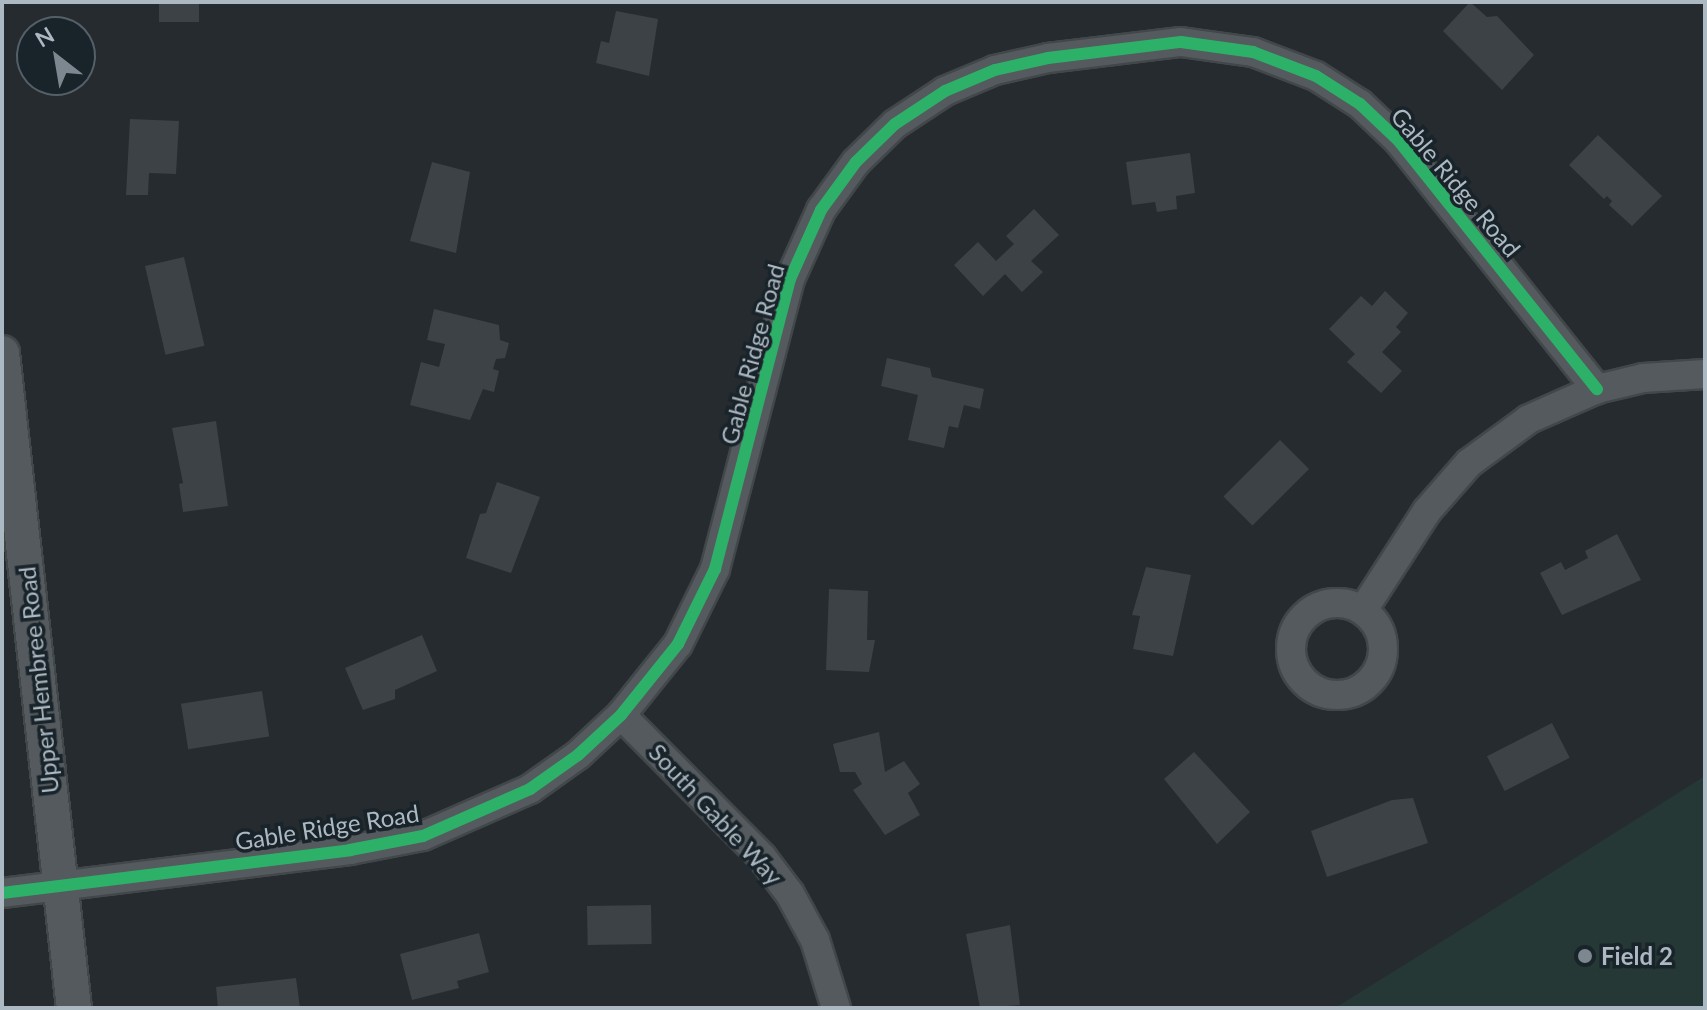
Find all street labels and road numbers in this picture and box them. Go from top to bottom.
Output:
street label: Gable Ridge Road [1385,102,1527,262]
street label: Gable Ridge Road [714,261,790,447]
street label: Upper Hembree Road [12,565,64,795]
street label: South Gable Way [643,737,789,891]
street label: Gable Ridge Road [233,798,421,856]

